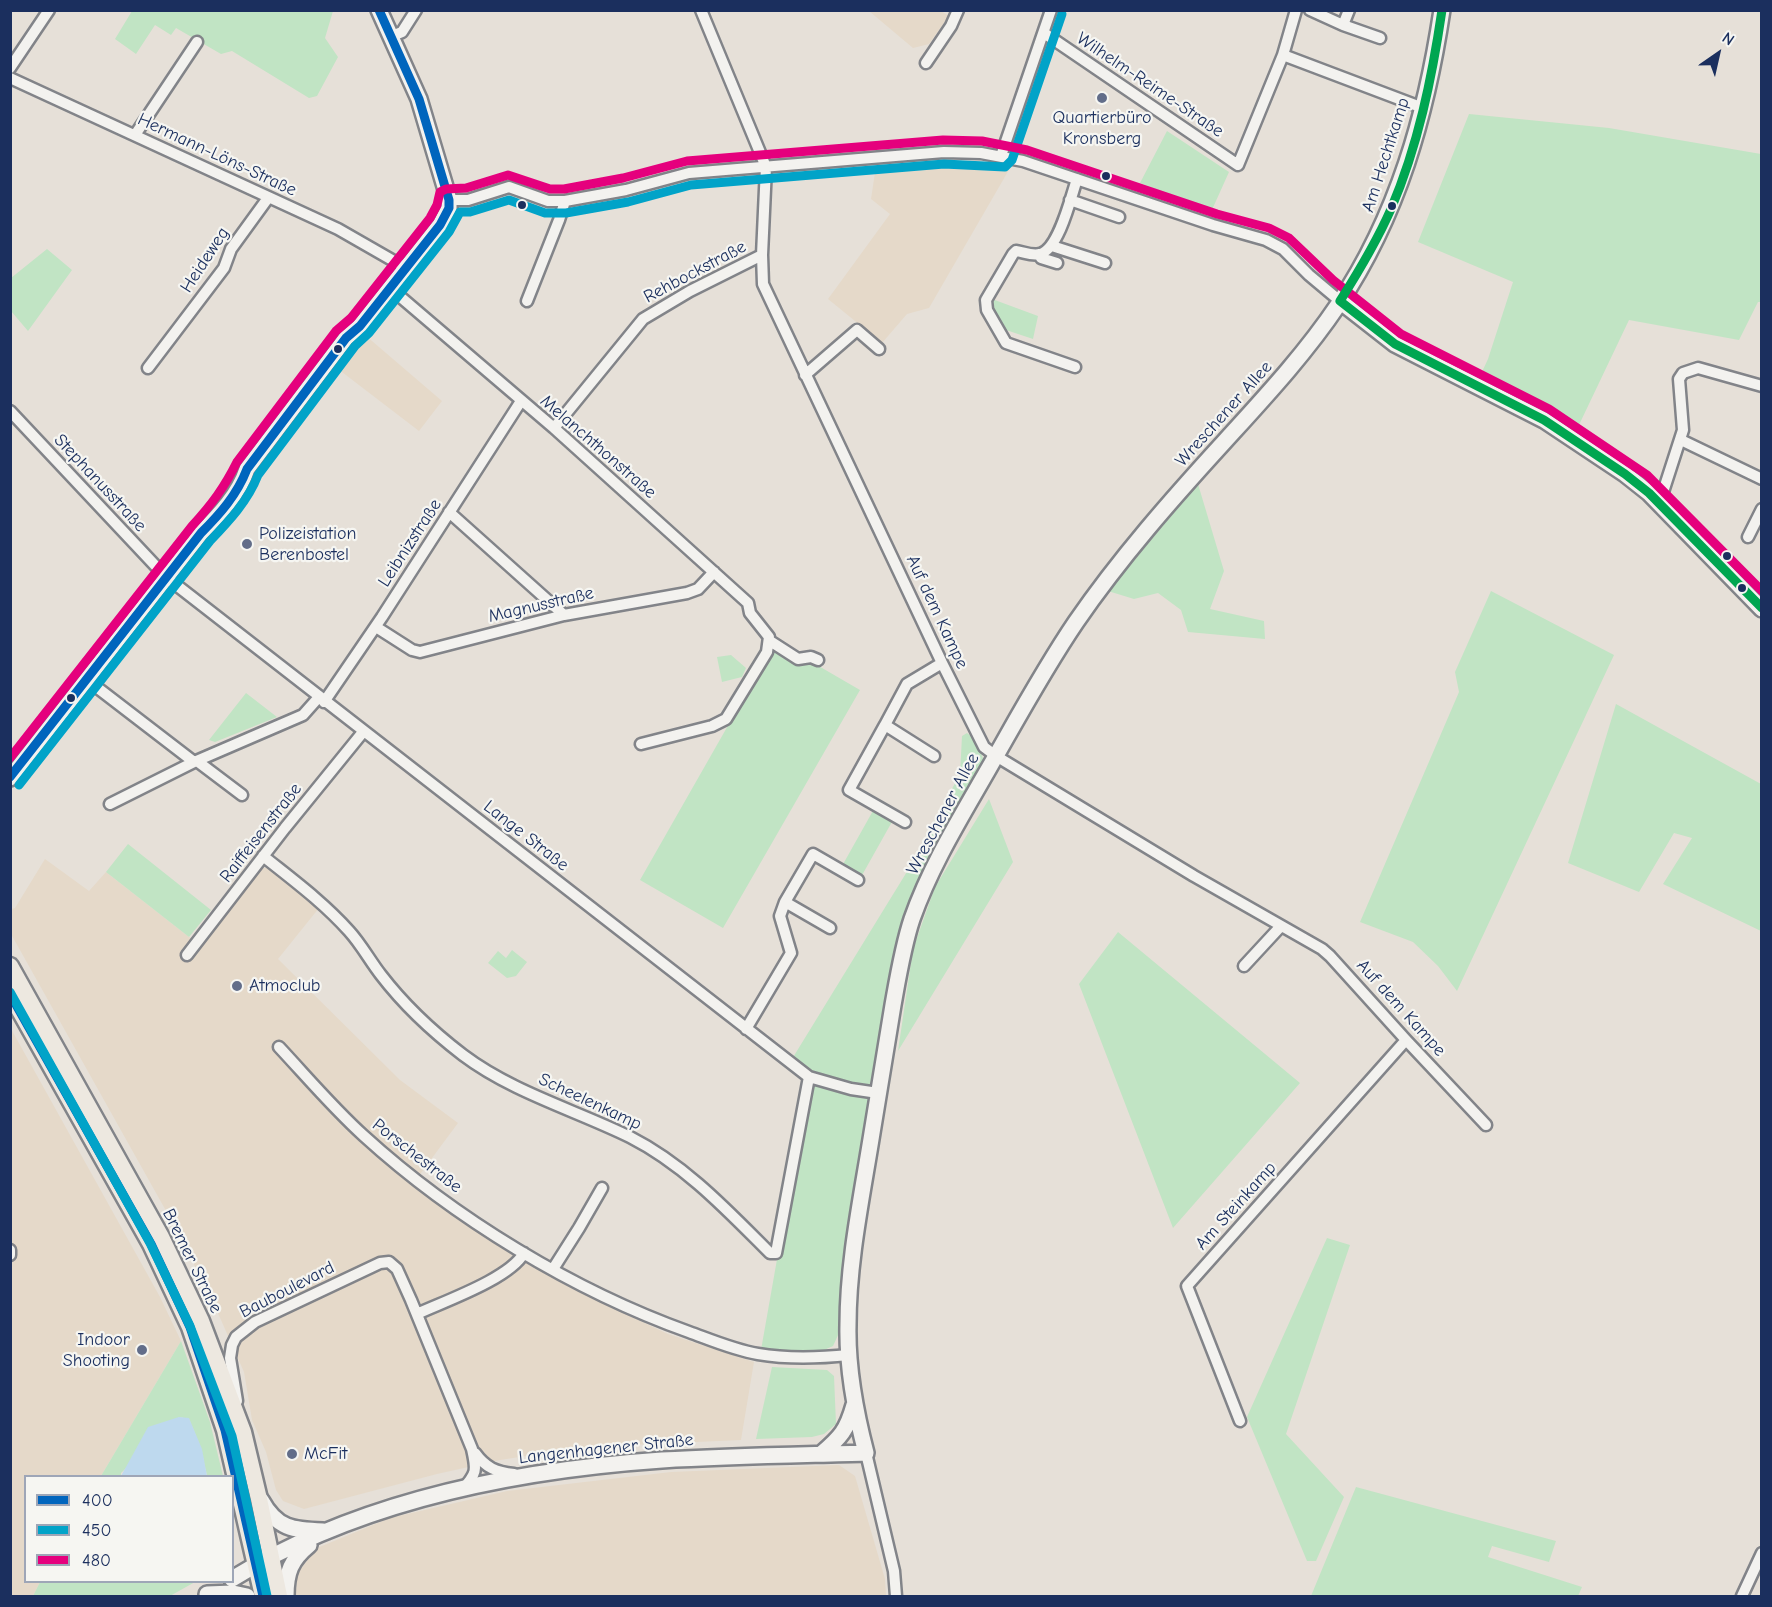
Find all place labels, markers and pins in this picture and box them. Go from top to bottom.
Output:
marker: Quartierbüro Kronsberg [1095,91,1109,105]
place label: Quartierbüro Kronsberg [1053,107,1151,150]
unlabelled marker [1100,170,1112,182]
unlabelled marker [516,199,528,211]
unlabelled marker [1386,200,1398,212]
unlabelled marker [332,343,344,355]
place label: Polizeistation Berenbostel [259,523,356,566]
marker: Polizeistation Berenbostel [240,537,254,551]
unlabelled marker [1721,550,1733,562]
unlabelled marker [1736,582,1748,594]
unlabelled marker [65,692,77,704]
place label: Atmoclub [249,975,320,997]
marker: Atmoclub [230,979,244,993]
place label: Indoor Shooting [63,1329,130,1372]
marker: Indoor Shooting [135,1343,149,1357]
place label: McFit [304,1443,347,1465]
marker: McFit [285,1447,299,1461]

